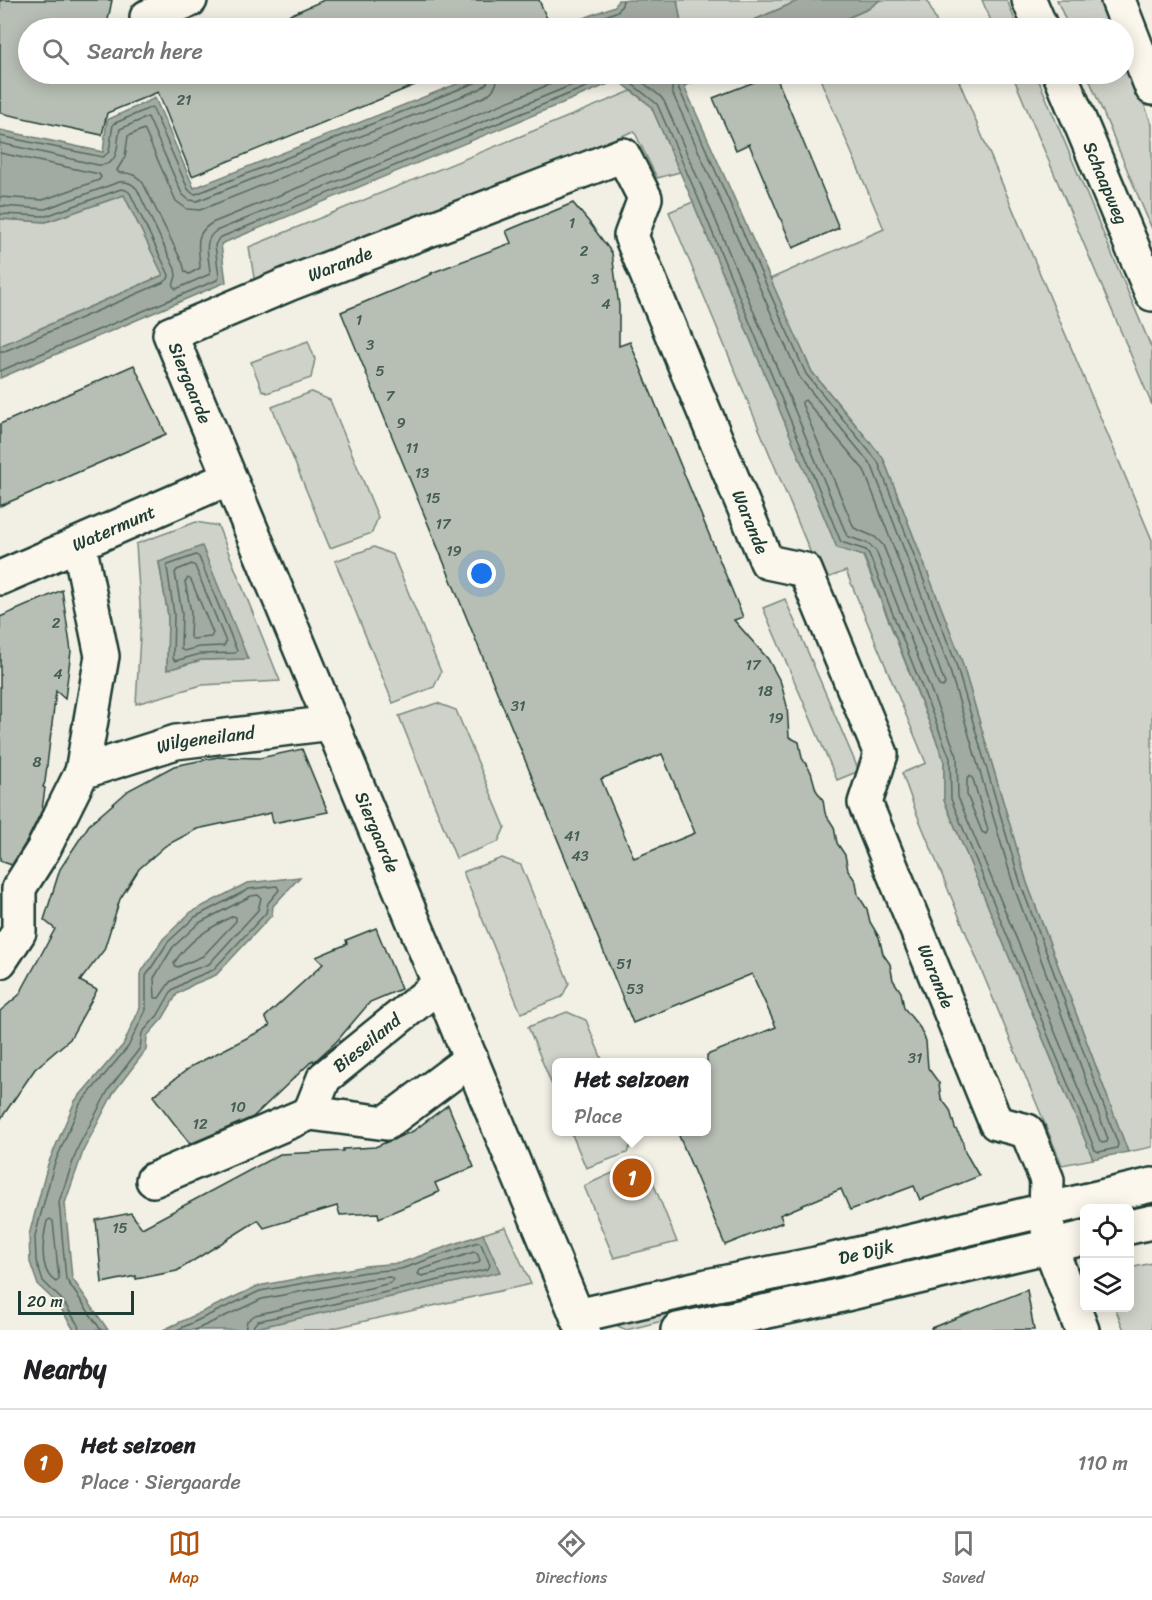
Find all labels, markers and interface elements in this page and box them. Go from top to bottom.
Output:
search box [18,18,1134,84]
text: Search here [87,32,203,71]
icon: search [39,35,72,68]
house number: 21 [176,87,192,113]
street label: Schaapweg [1074,136,1137,229]
house number: 1 [569,210,575,236]
street label: Warande [303,237,377,291]
house number: 2 [580,238,589,264]
house number: 3 [591,266,599,292]
house number: 4 [601,291,611,317]
house number: 1 [356,307,362,333]
house number: 3 [366,332,374,358]
street label: Siergaarde [159,337,221,429]
house number: 5 [375,358,385,384]
house number: 7 [386,383,396,409]
house number: 9 [396,410,406,436]
house number: 11 [406,435,418,461]
house number: 13 [415,460,429,486]
house number: 15 [425,485,441,511]
street label: Warande [723,485,778,559]
street label: Watermunt [67,496,161,561]
house number: 17 [435,511,452,537]
house number: 19 [446,538,462,564]
your location [467,559,496,588]
house number: 2 [52,610,61,636]
house number: 17 [745,652,762,678]
house number: 4 [53,661,63,687]
house number: 18 [757,678,773,704]
house number: 31 [511,693,525,719]
house number: 19 [768,705,784,731]
street label: Wilgeneiland [152,716,258,763]
house number: 8 [32,749,42,775]
street label: Siergaarde [345,786,409,878]
house number: 41 [564,823,580,849]
house number: 43 [571,843,589,869]
street label: Warande [908,939,964,1014]
house number: 51 [616,951,632,977]
house number: 53 [626,976,644,1002]
street label: Bieseiland [325,1004,410,1081]
house number: 31 [908,1045,922,1071]
popup [552,1058,711,1136]
text: Het seizoen [574,1060,689,1099]
house number: 10 [230,1094,246,1120]
text: Place [574,1099,622,1134]
house number: 12 [192,1111,208,1137]
pin: 1 [612,1156,652,1200]
map controls [1080,1204,1134,1312]
button: locate [1080,1204,1134,1258]
house number: 15 [112,1215,128,1241]
street label: De Dijk [835,1230,897,1274]
button: layers [1080,1258,1134,1312]
text: 20 m [27,1287,63,1316]
scale bar [18,1288,134,1316]
text: Nearby [24,1346,106,1392]
text: Het seizoen [81,1426,196,1465]
text: 1 [39,1446,48,1481]
text: 110 m [1078,1446,1128,1481]
text: Place · Siergaarde [81,1465,241,1500]
tab: Map [168,1527,201,1592]
tab: Directions [536,1527,607,1592]
tab: Saved [942,1527,984,1592]

